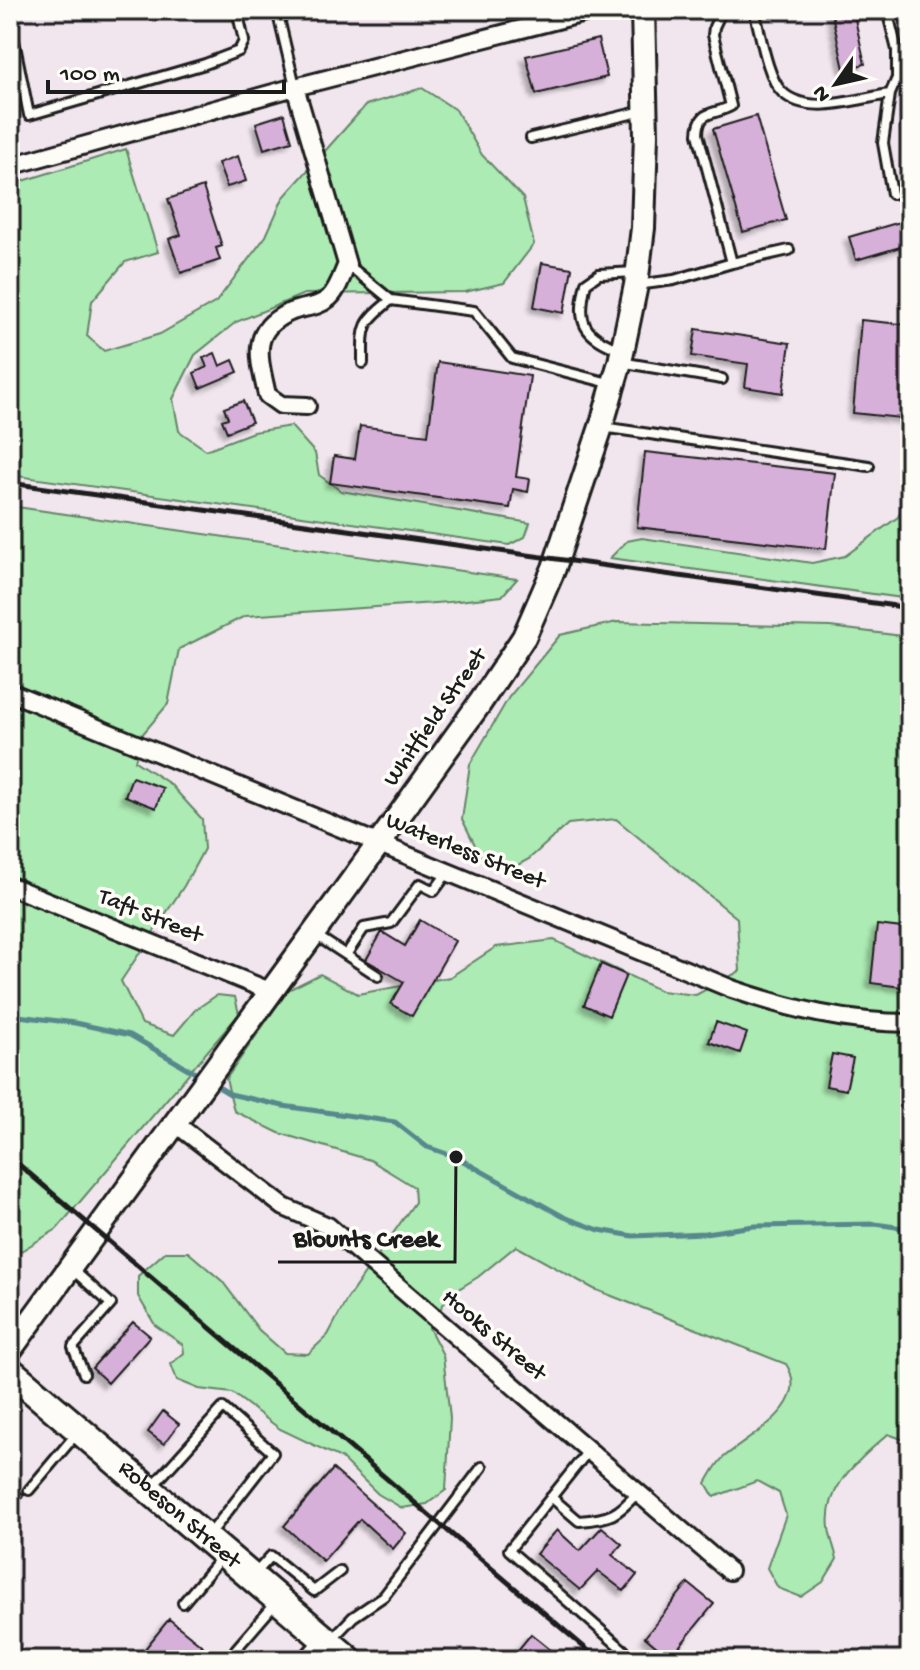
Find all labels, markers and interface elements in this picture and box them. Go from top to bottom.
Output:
scale bar [48,44,284,94]
north arrow [796,44,876,124]
text: 100 m [59,61,120,90]
text: N [808,80,838,106]
street label: Whitfield Street [378,641,496,793]
street label: Waterless Street [381,807,551,898]
street label: Taft Street [92,882,208,952]
callout: Blounts Creek [278,1212,455,1262]
text: Blounts Creek [292,1226,442,1257]
street label: Hooks Street [435,1284,553,1390]
street label: Robeson Street [111,1455,248,1577]

